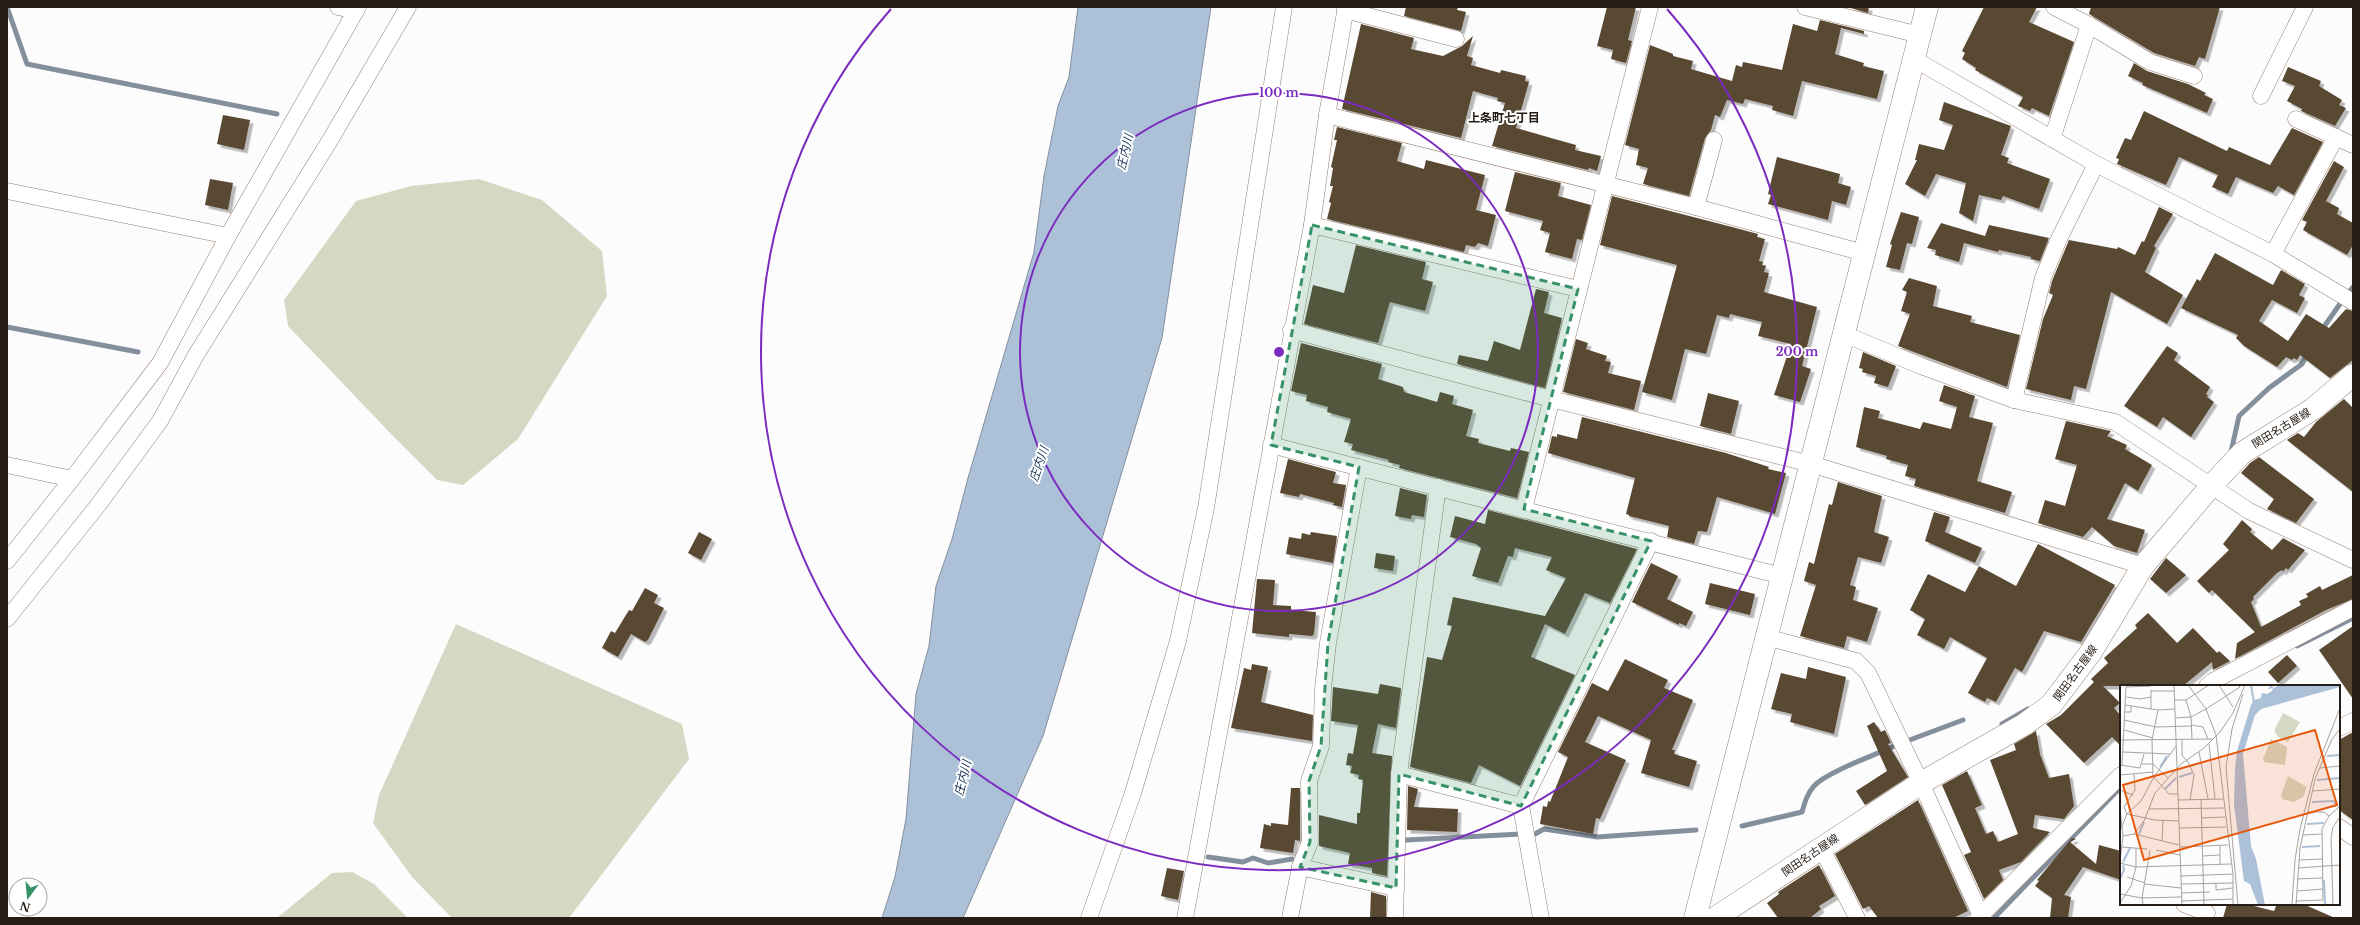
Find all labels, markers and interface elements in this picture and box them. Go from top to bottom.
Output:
text: 100 m [1259,85,1300,100]
district label: 上条町七丁目 [1468,110,1540,125]
water label: 庄内川 [1113,131,1136,171]
text: 200 m [1776,344,1819,359]
centre of rings [1272,345,1286,359]
street label: 関田名古屋線 [2249,405,2313,451]
water label: 庄内川 [1026,442,1052,483]
street label: 関田名古屋線 [2050,642,2100,704]
inset map [2120,685,2340,905]
water label: 庄内川 [951,757,975,797]
street label: 関田名古屋線 [1779,831,1841,879]
north arrow [8,877,48,917]
text: N [18,898,32,915]

